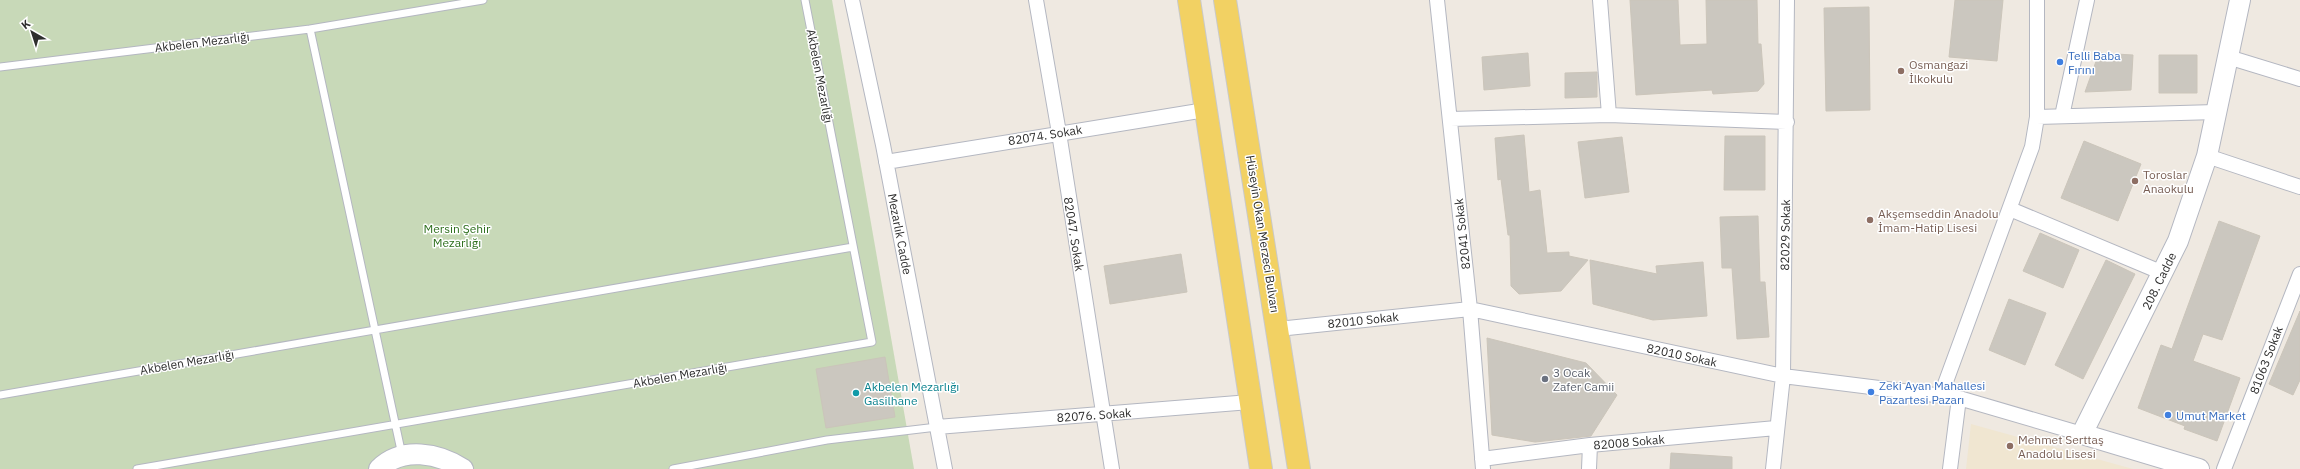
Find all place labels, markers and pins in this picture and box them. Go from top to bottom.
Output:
place label: Telli Baba Fırını [2068,48,2121,77]
place label: Osmangazi İlkokulu [1909,57,1968,86]
marker: Telli Baba Fırını [2055,57,2065,67]
marker: Osmangazi İlkokulu [1896,66,1906,76]
place label: Toroslar Anaokulu [2143,167,2194,196]
marker: Toroslar Anaokulu [2130,176,2140,186]
place label: Akşemseddin Anadolu İmam-Hatip Lisesi [1878,206,1998,235]
marker: Akşemseddin Anadolu İmam-Hatip Lisesi [1865,215,1875,225]
place label: 3 Ocak Zafer Camii [1553,365,1614,394]
marker: 3 Ocak Zafer Camii [1540,374,1550,384]
place label: Zeki Ayan Mahallesi Pazartesi Pazarı [1879,378,1985,407]
place label: Akbelen Mezarlığı Gasilhane [864,379,959,408]
marker: Zeki Ayan Mahallesi Pazartesi Pazarı [1866,387,1876,397]
marker: Akbelen Mezarlığı Gasilhane [851,388,861,398]
place label: Umut Market [2176,408,2246,423]
marker: Umut Market [2163,410,2173,420]
place label: Mehmet Serttaş Anadolu Lisesi [2018,432,2104,461]
marker: Mehmet Serttaş Anadolu Lisesi [2005,441,2015,451]

